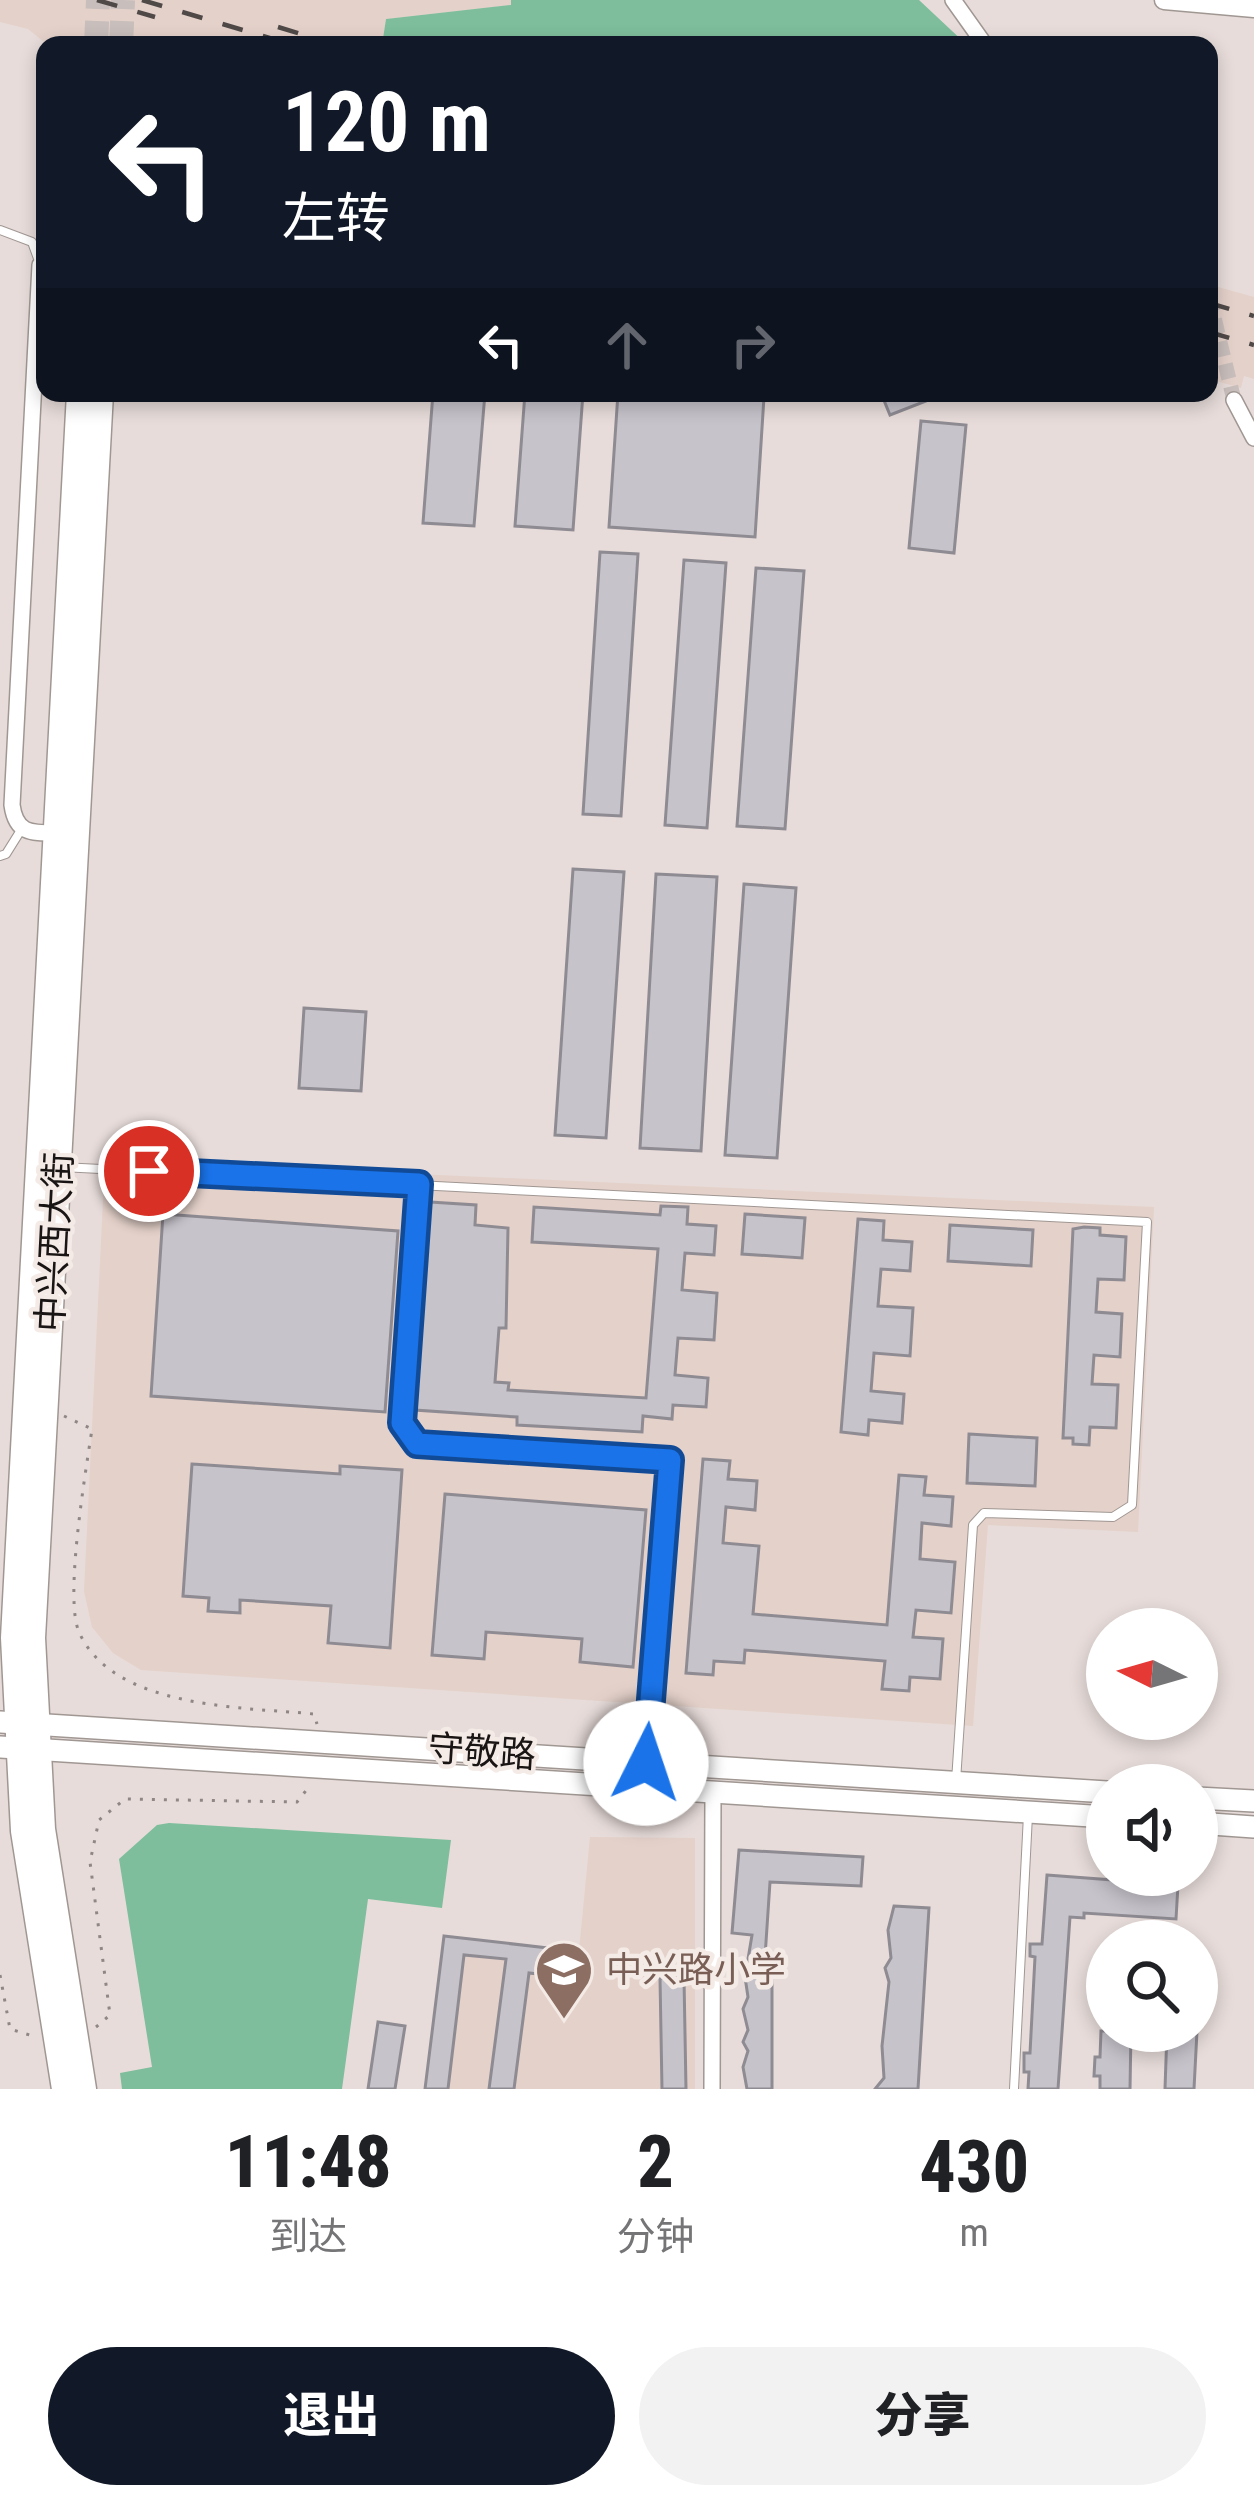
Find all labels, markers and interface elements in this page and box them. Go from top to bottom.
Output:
text: 120 m [282,73,491,172]
icon: left [84,84,240,240]
text: 左转 [282,187,390,250]
icon: left [468,312,534,378]
icon: ahead [594,312,660,378]
icon: right [720,312,786,378]
pin [98,1120,200,1222]
icon: arrive [116,1138,182,1204]
street label: 中兴西大街 [29,1151,81,1333]
north arrow [1086,1608,1218,1740]
map controls [1086,1608,1218,2052]
position arrow [583,1700,709,1826]
street label: 守敬路 [427,1727,537,1777]
button: sound [1086,1764,1218,1896]
button: search [1086,1920,1218,2052]
school or university icon: 中兴路小学 [533,1939,595,2021]
place label: 中兴路小学 [606,1949,786,1991]
text: 11:48 [225,2120,392,2205]
text: 2 [637,2120,674,2205]
text: 430 [919,2125,1029,2210]
text: m [960,2210,989,2256]
text: 到达 [269,2214,347,2260]
text: 分钟 [616,2214,694,2260]
button: 退出 [48,2347,615,2485]
button: 分享 [639,2347,1206,2485]

